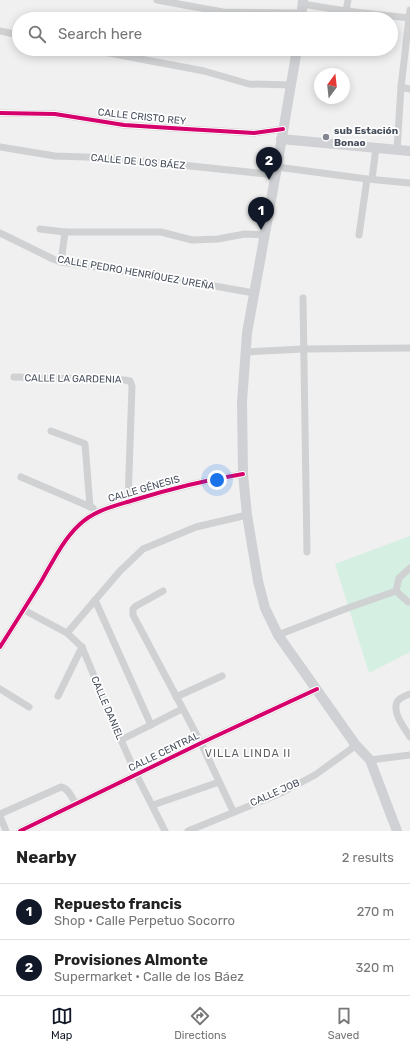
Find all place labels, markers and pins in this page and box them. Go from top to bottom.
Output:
place label: sub Estación Bonao [334,125,398,149]
marker: sub Estación Bonao [321,132,331,142]
pin: 2 [256,147,282,180]
pin: 1 [248,197,274,230]

